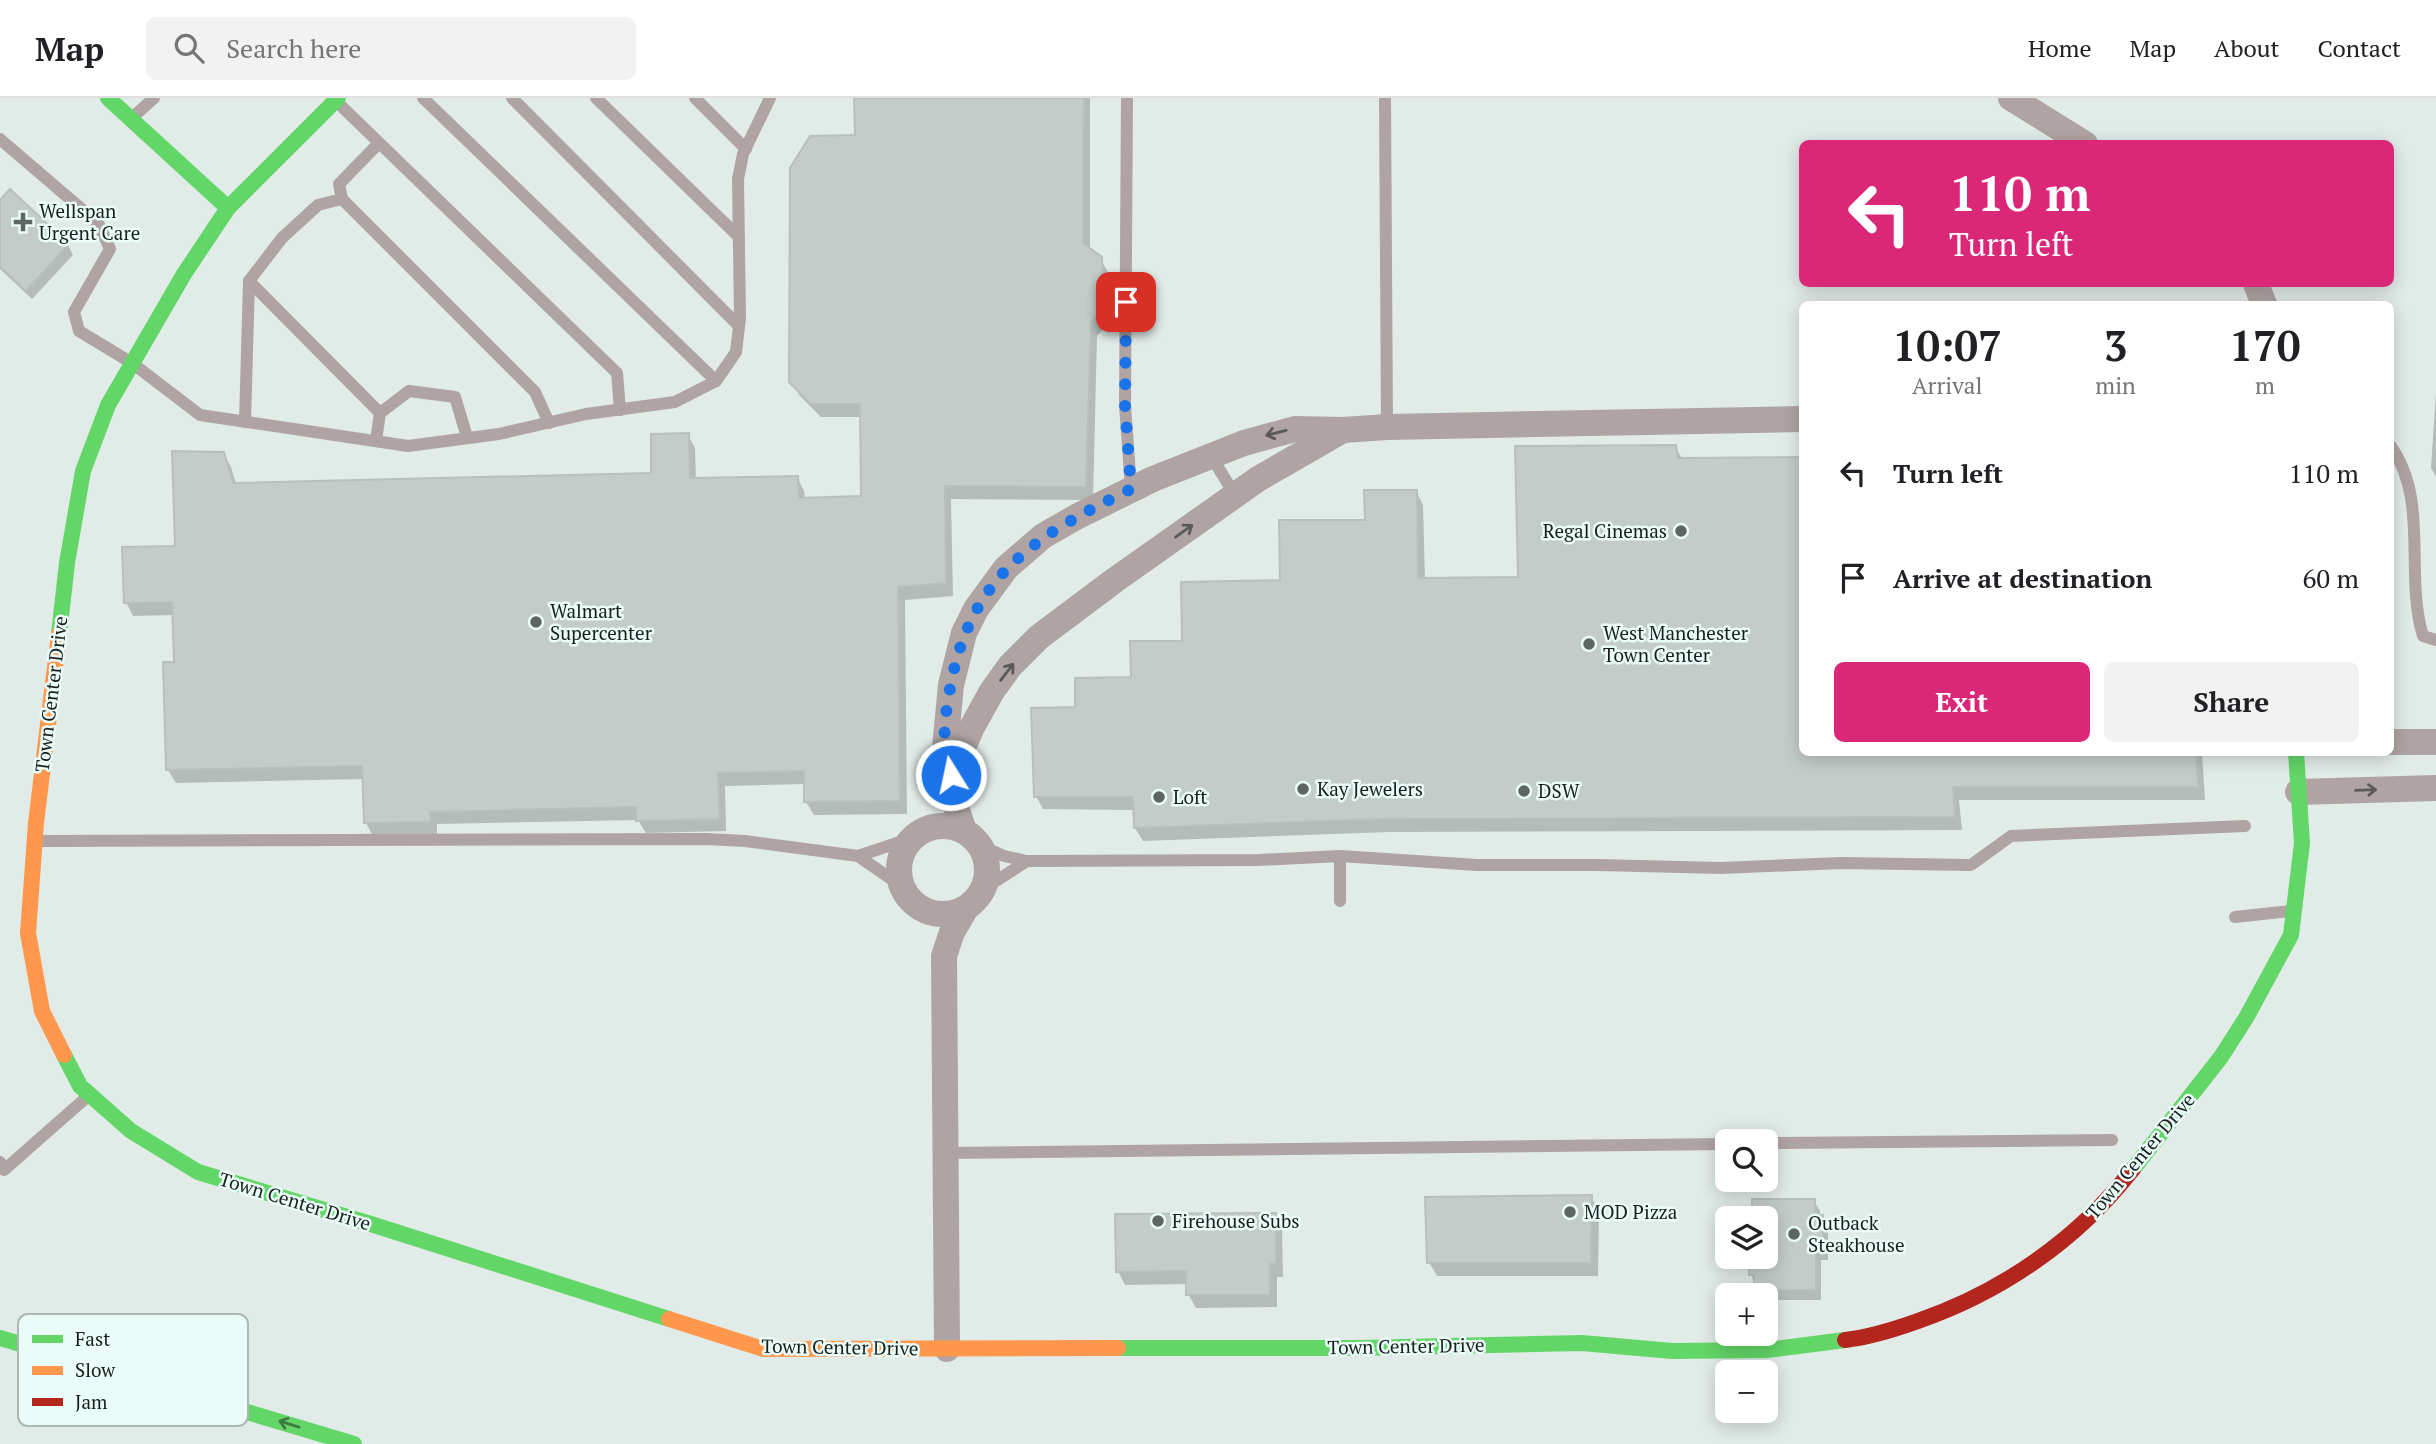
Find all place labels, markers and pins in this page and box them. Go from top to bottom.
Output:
place label: Wellspan Urgent Care [39,198,140,245]
marker: Wellspan Urgent Care [13,212,33,232]
pin [1096,272,1156,332]
place label: Regal Cinemas [1543,518,1667,543]
marker: Regal Cinemas [1673,523,1689,539]
place label: Walmart Supercenter [550,598,653,645]
marker: Walmart Supercenter [528,614,544,630]
place label: West Manchester Town Center [1603,620,1749,667]
marker: West Manchester Town Center [1581,636,1597,652]
place label: Kay Jewelers [1317,776,1423,801]
place label: DSW [1538,778,1580,803]
marker: Kay Jewelers [1295,781,1311,797]
marker: DSW [1516,783,1532,799]
place label: Loft [1173,784,1207,809]
marker: Loft [1151,789,1167,805]
place label: MOD Pizza [1584,1199,1678,1224]
marker: MOD Pizza [1562,1204,1578,1220]
place label: Firehouse Subs [1172,1208,1300,1233]
place label: Outback Steakhouse [1808,1210,1905,1257]
marker: Firehouse Subs [1150,1213,1166,1229]
marker: Outback Steakhouse [1786,1226,1802,1242]

